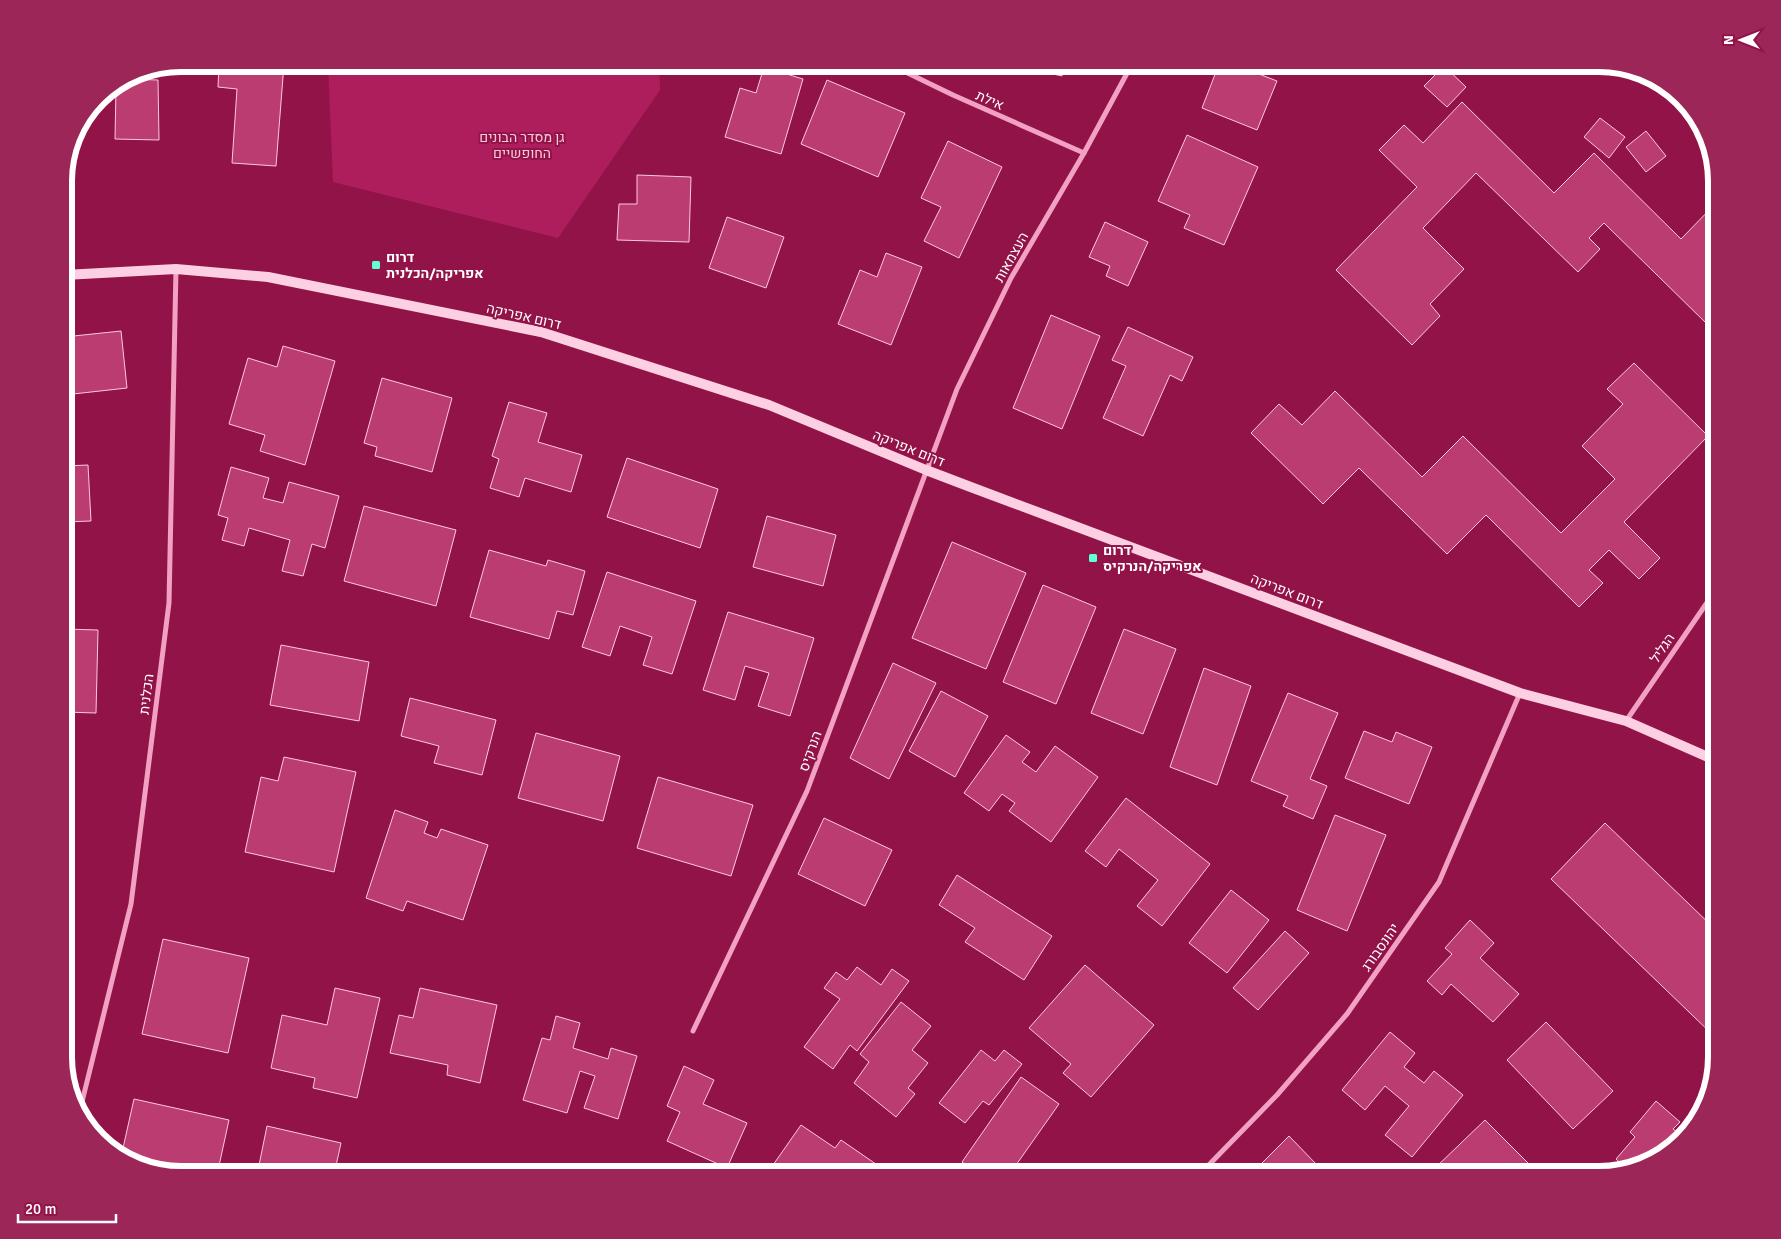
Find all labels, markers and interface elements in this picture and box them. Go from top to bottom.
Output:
north arrow [1716,15,1766,65]
text: N [1720,35,1737,45]
street label: אילת [973,87,1007,114]
park label: גן מסדר הבונים החופשיים [479,129,565,162]
street label: העצמאות [991,229,1032,285]
place label: דרום אפריקה/הכלנית [386,249,484,282]
marker: דרום אפריקה/הכלנית [370,259,382,271]
street label: דרום אפריקה [485,300,563,333]
street label: דרום אפריקה [870,426,947,471]
place label: דרום אפריקה/הנרקיס [1103,542,1202,575]
marker: דרום אפריקה/הנרקיס [1087,552,1099,564]
street label: דרום אפריקה [1248,570,1325,613]
street label: הגליל [1646,630,1678,666]
street label: הכלנית [136,673,157,715]
street label: הנרקיס [795,729,826,774]
street label: יהונסבורג [1358,920,1403,974]
scale bar [18,1192,115,1224]
text: 20 m [25,1200,56,1218]

